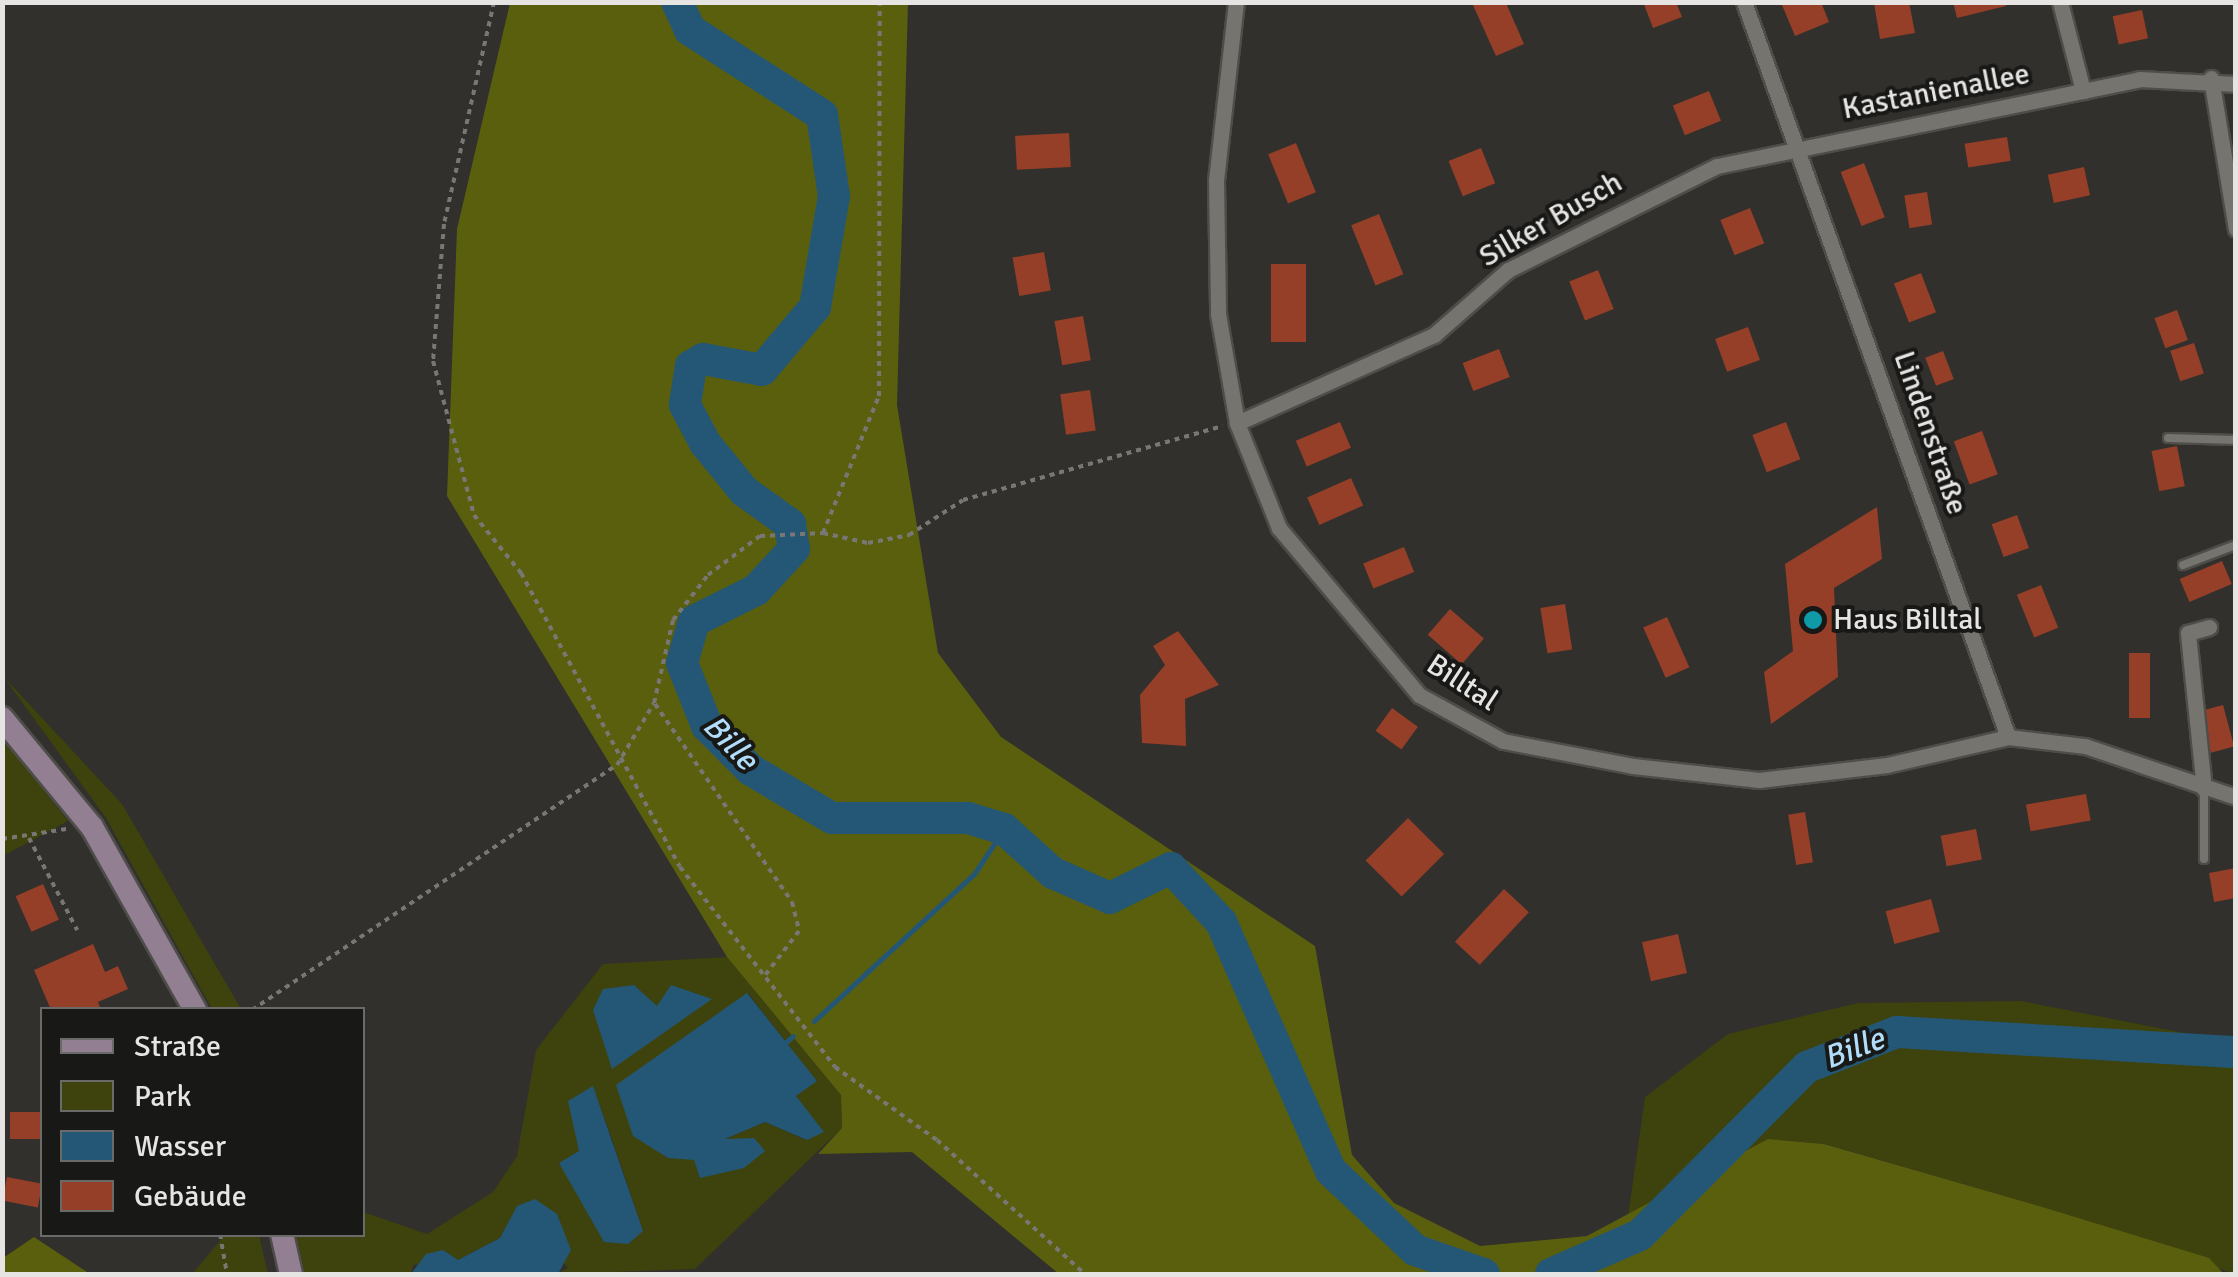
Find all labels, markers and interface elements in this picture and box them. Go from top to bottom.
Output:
street label: Kastanienallee [1839,56,2033,128]
street label: Silker Busch [1473,165,1629,275]
street label: Lindenstraße [1885,347,1975,519]
place label: Haus Billtal [1833,602,1982,638]
marker: Haus Billtal [1802,609,1824,631]
street label: Billtal [1420,647,1504,719]
water label: Bille [695,707,765,779]
legend [40,1007,365,1237]
water label: Bille [1818,1020,1890,1078]
text: Straße [134,1028,221,1065]
text: Park [134,1078,192,1115]
text: Wasser [134,1128,226,1165]
text: Gebäude [134,1178,247,1215]

